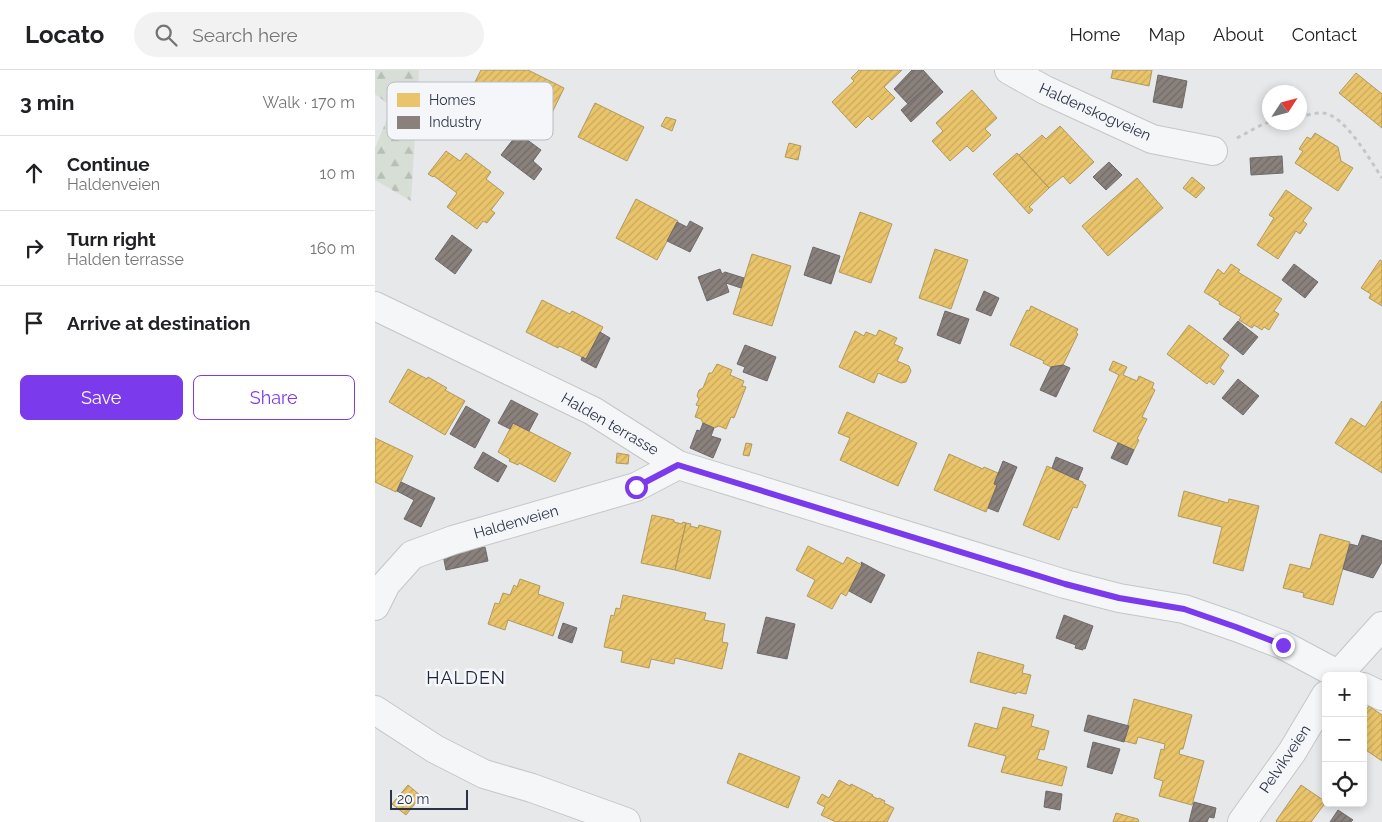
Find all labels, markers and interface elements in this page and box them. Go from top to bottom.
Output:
search box [134,12,484,57]
text: Locato [25,20,104,49]
icon: search [152,21,180,49]
text: Search here [192,24,298,46]
text: Home [1069,24,1120,45]
text: Map [1148,24,1185,45]
text: About [1213,24,1264,45]
text: Contact [1292,24,1357,45]
street label: Haldenskogveien [1036,79,1154,145]
legend [387,82,553,140]
north arrow [1262,85,1307,130]
text: 3 min [20,90,74,115]
text: Homes [429,92,476,108]
text: Walk · 170 m [263,93,355,112]
text: Industry [429,114,482,130]
text: Continue [67,153,150,175]
icon: ahead [20,159,48,187]
text: 10 m [320,164,355,183]
text: Haldenveien [67,175,160,194]
text: Turn right [67,228,156,250]
icon: right [20,234,48,262]
text: 160 m [310,239,355,258]
text: Halden terrasse [67,250,184,269]
icon: arrive [20,309,48,337]
text: Arrive at destination [67,312,251,334]
button: Save [20,375,183,420]
button: Share [193,375,355,420]
street label: Halden terrasse [558,389,662,459]
route start [625,476,648,499]
street label: Haldenveien [472,501,560,543]
route end [1272,634,1295,657]
district label: HALDEN [426,667,506,688]
map controls [1322,672,1367,807]
button: + [1322,672,1367,717]
button: − [1322,717,1367,762]
street label: Pelvikveien [1256,721,1314,797]
button: locate [1322,762,1367,807]
scale bar [390,787,467,810]
text: 20 m [397,791,429,807]

